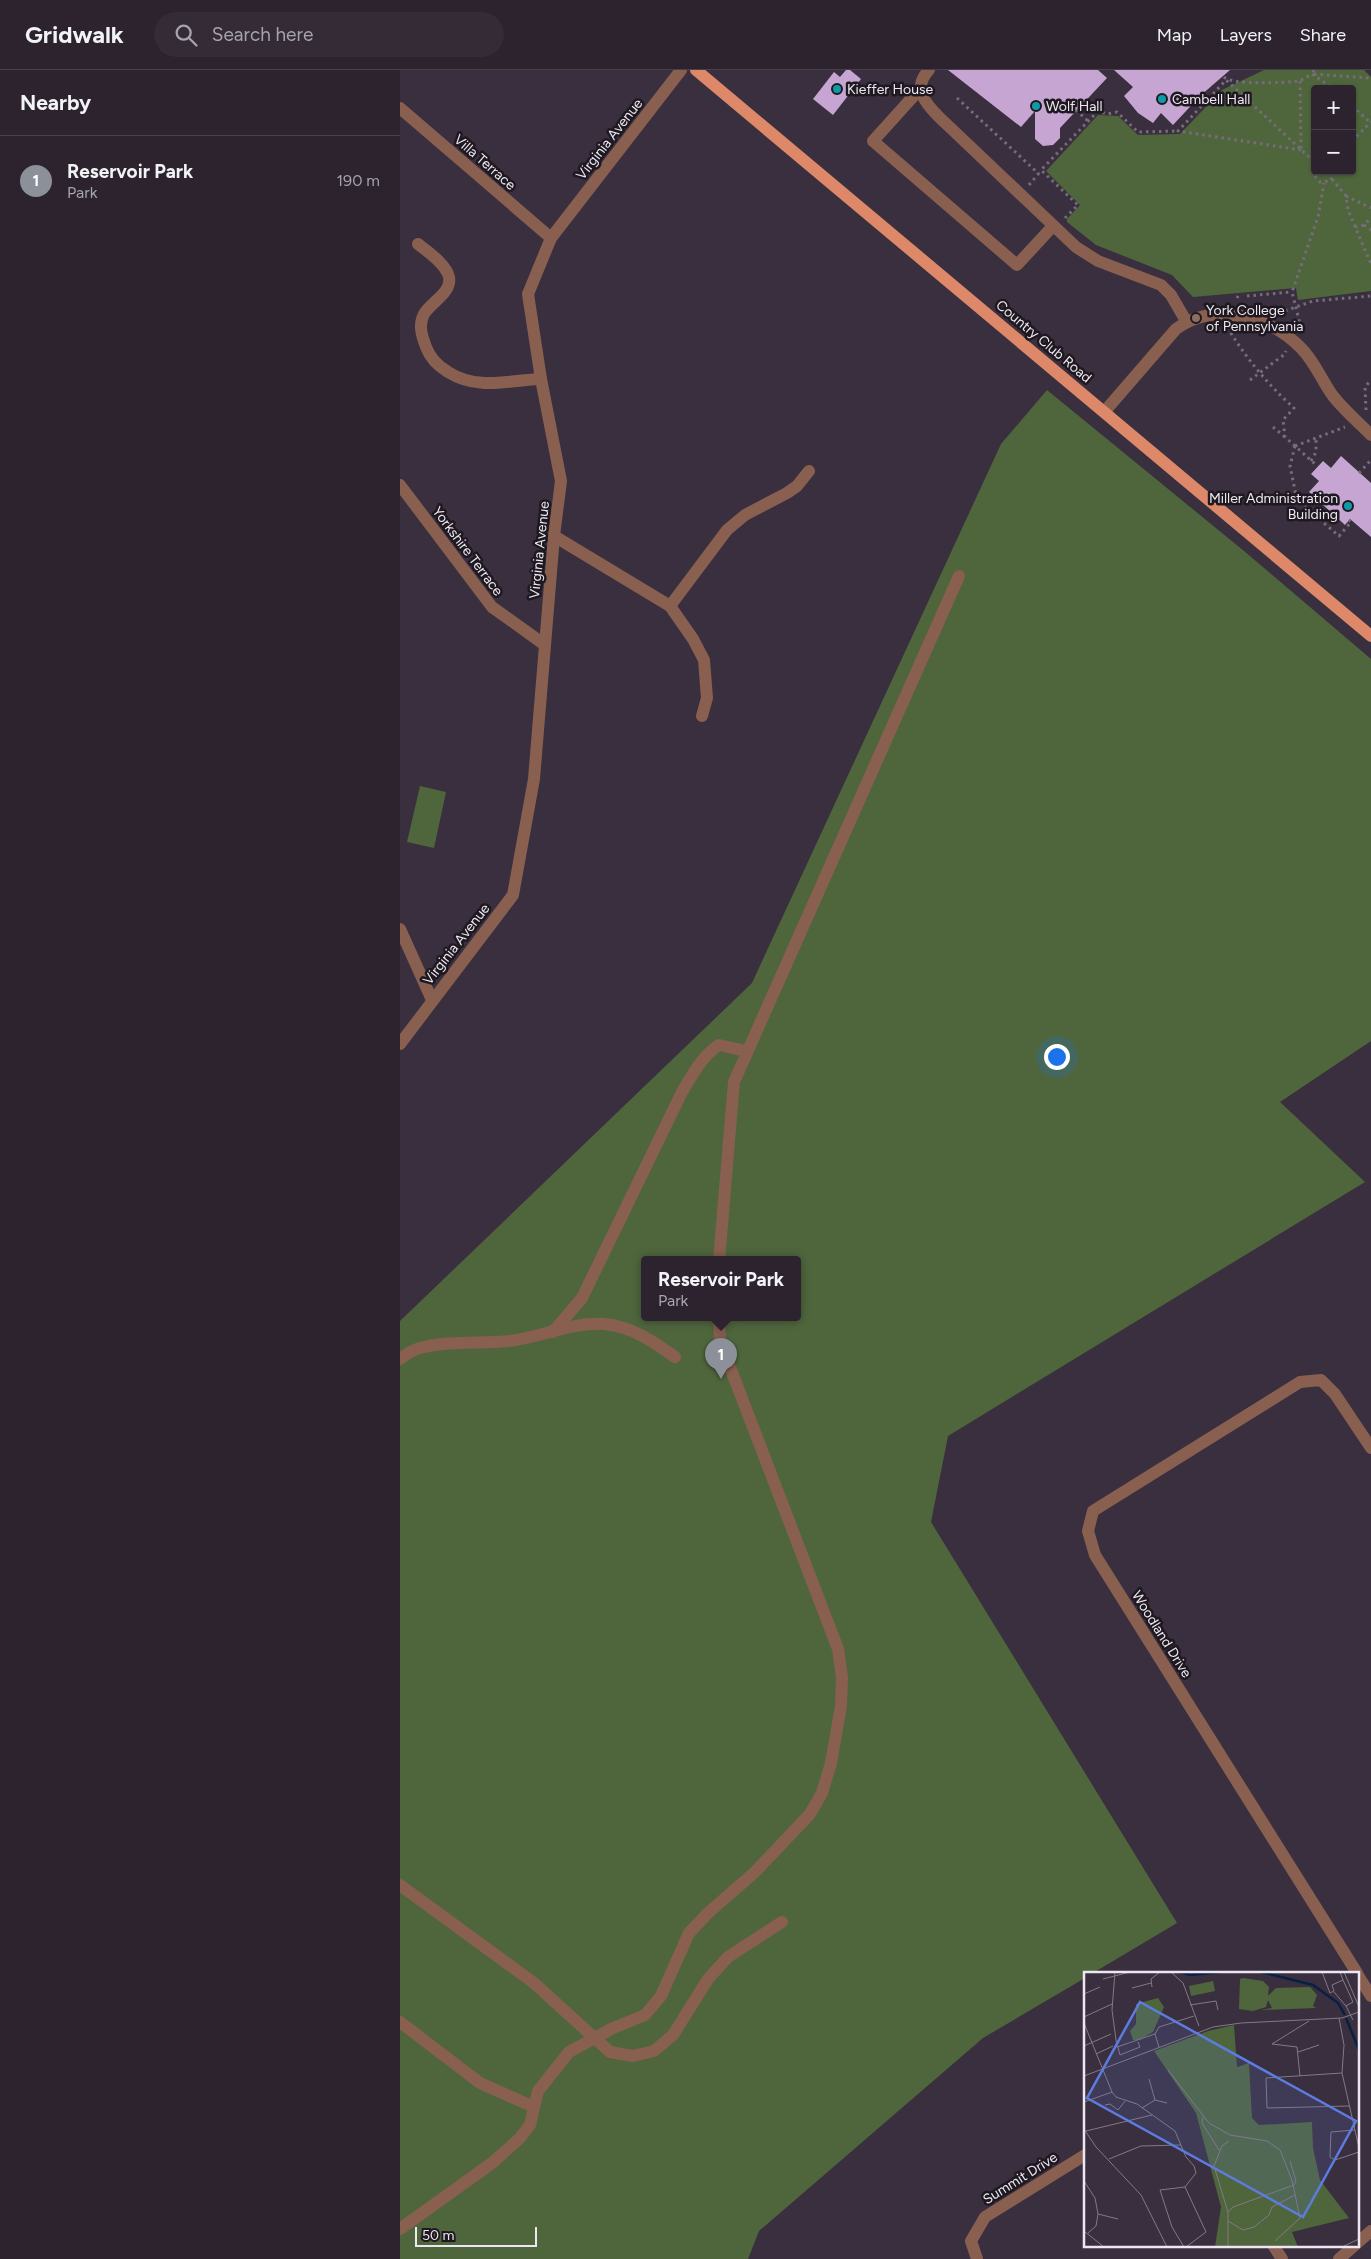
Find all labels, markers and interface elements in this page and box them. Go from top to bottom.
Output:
search box [154,12,504,57]
text: Gridwalk [25,20,124,49]
icon: search [172,21,200,49]
text: Search here [212,23,313,46]
text: Map [1157,24,1192,46]
text: Layers [1220,24,1272,46]
text: Share [1300,24,1346,46]
place label: Kieffer House [847,81,934,98]
marker: Kieffer House [831,83,843,95]
map controls [1311,85,1356,175]
button: + [1311,85,1356,130]
text: Nearby [20,90,91,115]
place label: Cambell Hall [1172,91,1250,108]
marker: Cambell Hall [1156,93,1168,105]
street label: Virginia Avenue [572,95,647,183]
place label: Wolf Hall [1046,98,1103,115]
marker: Wolf Hall [1030,100,1042,112]
button: − [1311,130,1356,175]
street label: Villa Terrace [450,131,519,194]
text: Reservoir Park [67,160,193,183]
text: 1 [33,171,39,190]
text: 190 m [337,171,380,190]
text: Park [67,183,97,202]
street label: Country Club Road [992,296,1095,386]
place label: York College of Pennsylvania [1206,302,1303,335]
marker: York College of Pennsylvania [1190,312,1202,324]
place label: Miller Administration Building [1209,490,1338,523]
street label: Virginia Avenue [526,500,553,600]
marker: Miller Administration Building [1342,500,1354,512]
street label: Yorkshire Terrace [429,503,507,599]
street label: Virginia Avenue [419,900,494,988]
your location [1044,1044,1070,1070]
popup [641,1256,801,1321]
text: Reservoir Park [658,1268,784,1291]
text: Park [658,1291,688,1310]
pin: 1 [705,1338,737,1379]
street label: Woodland Drive [1128,1588,1195,1681]
inset map [1084,1972,1358,2246]
street label: Summit Drive [980,2149,1061,2208]
scale bar [415,2224,538,2247]
text: 50 m [422,2227,454,2244]

